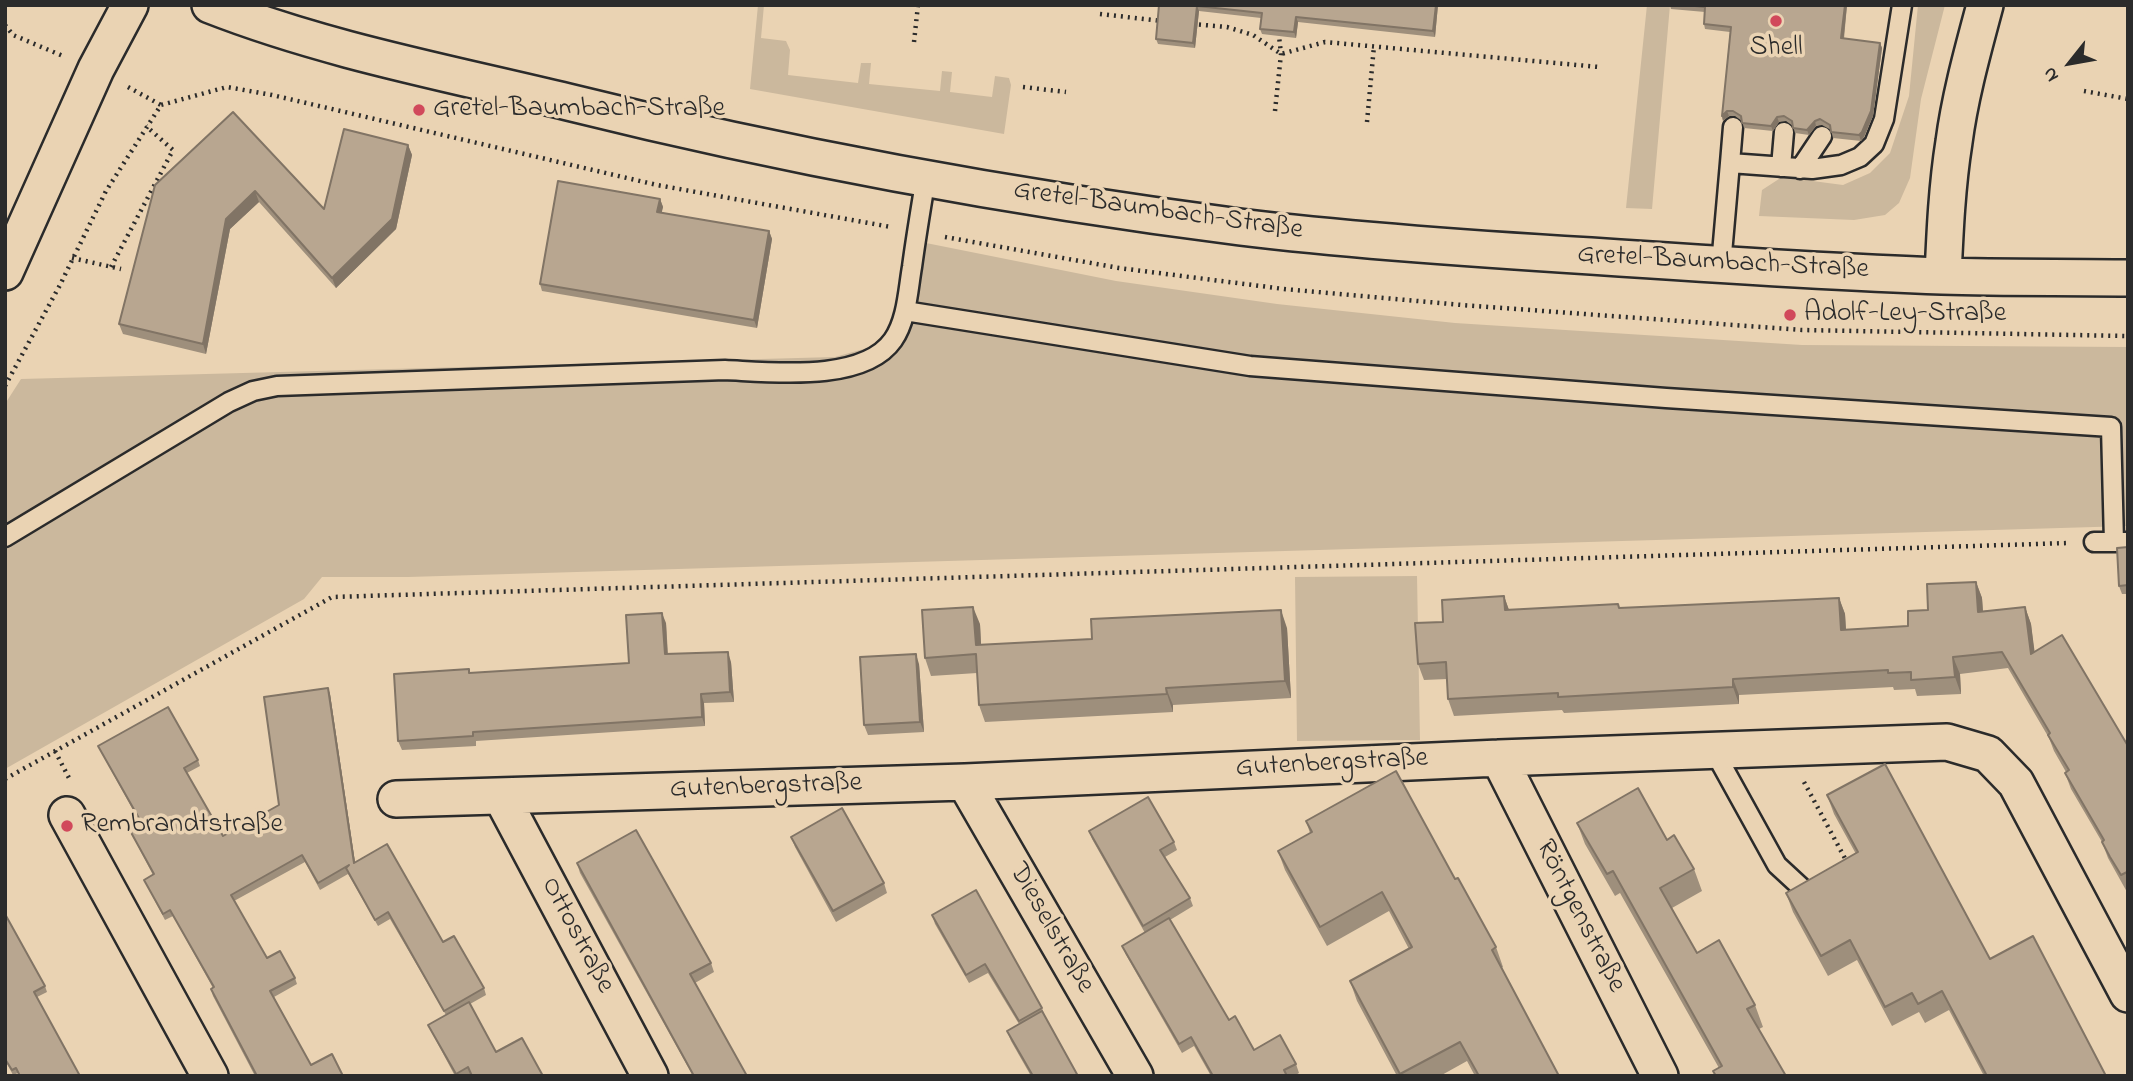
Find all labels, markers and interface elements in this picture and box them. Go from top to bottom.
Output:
marker: Shell [1768,13,1784,29]
north arrow [2035,28,2105,98]
place label: Shell [1749,32,1803,66]
text: N [2037,62,2066,87]
place label: Gretel-Baumbach-Straße [433,93,725,127]
marker: Gretel-Baumbach-Straße [411,102,427,118]
street label: Gretel-Baumbach-Straße [1011,175,1305,249]
street label: Gretel-Baumbach-Straße [1576,240,1870,288]
place label: Adolf-Ley-Straße [1804,298,2006,332]
marker: Adolf-Ley-Straße [1782,307,1798,323]
street label: Gutenbergstraße [1235,743,1429,787]
street label: Gutenbergstraße [669,768,863,808]
place label: Rembrandtstraße [81,809,283,843]
marker: Rembrandtstraße [59,818,75,834]
street label: Röntgenstraße [1526,835,1632,999]
street label: Dieselstraße [999,858,1101,1000]
street label: Ottostraße [531,872,621,1000]

